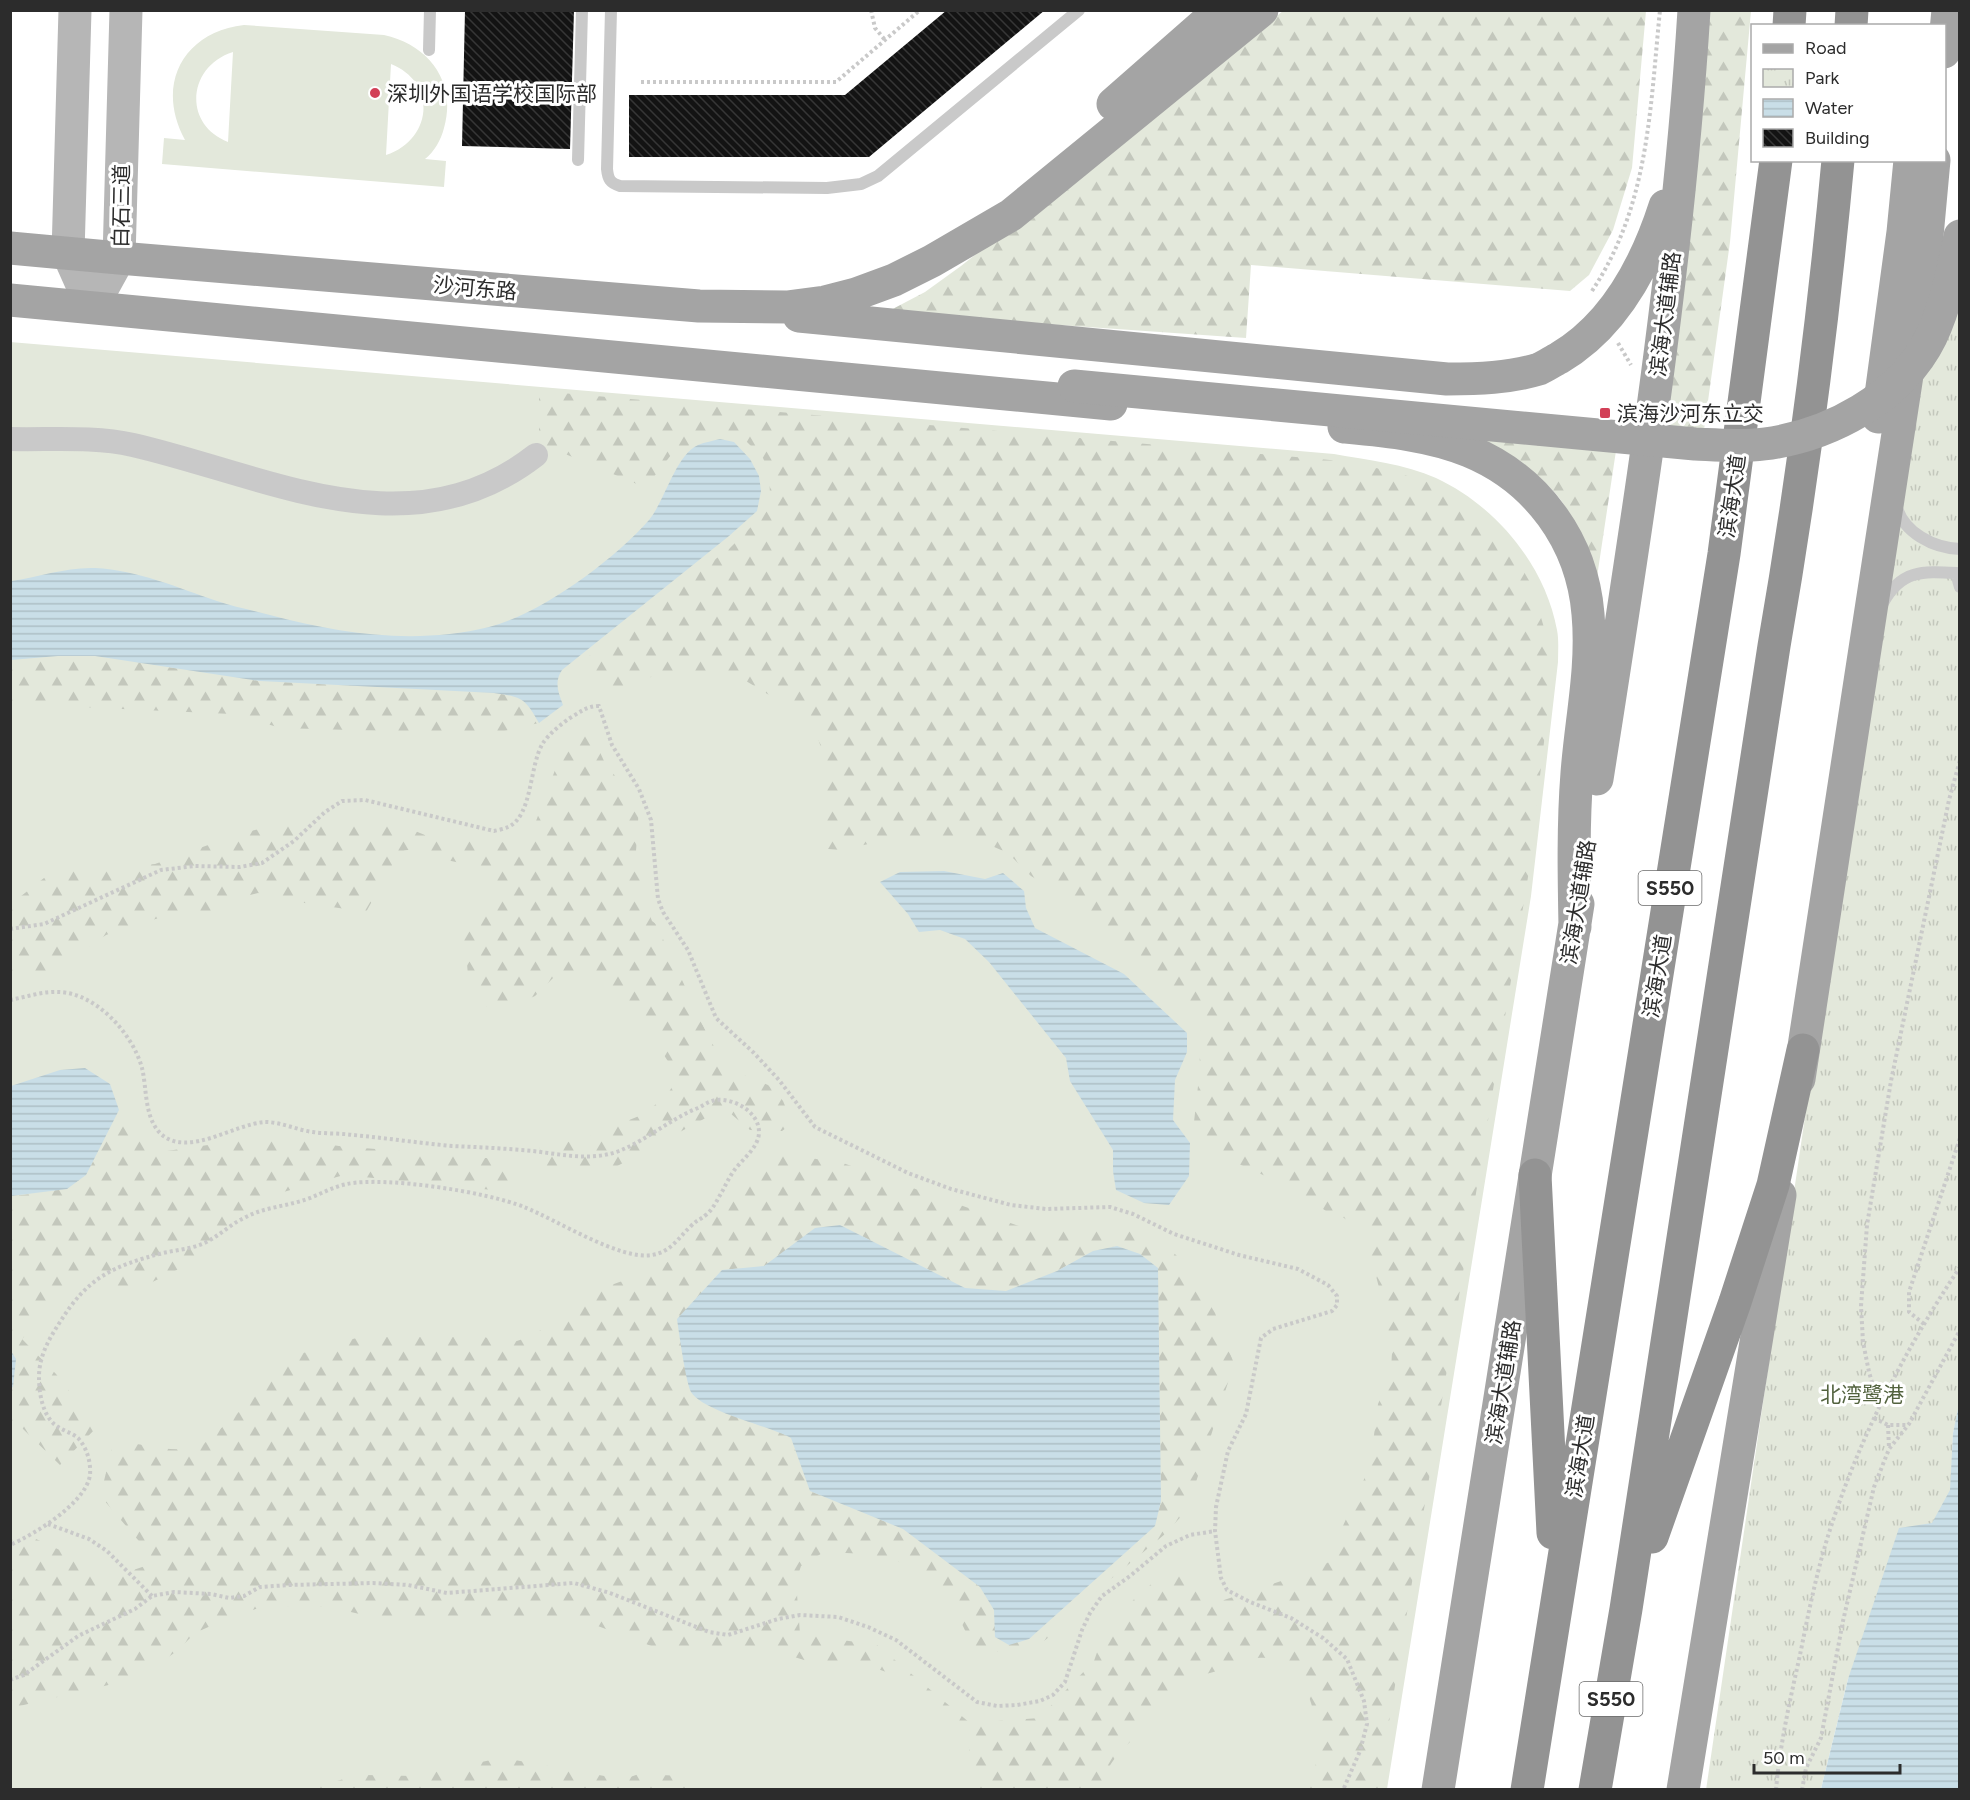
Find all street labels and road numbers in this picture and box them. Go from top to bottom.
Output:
street label: 白石三道 [108,164,134,248]
street label: 滨海大道辅路 [1645,250,1685,378]
street label: 沙河东路 [432,272,518,304]
street label: 滨海大道 [1714,453,1750,539]
street label: 滨海大道辅路 [1556,838,1600,966]
road number: S550 [1638,871,1702,905]
street label: 滨海大道 [1638,933,1676,1019]
street label: 滨海大道辅路 [1481,1318,1525,1446]
street label: 滨海大道 [1561,1413,1599,1499]
road number: S550 [1580,1682,1642,1716]

